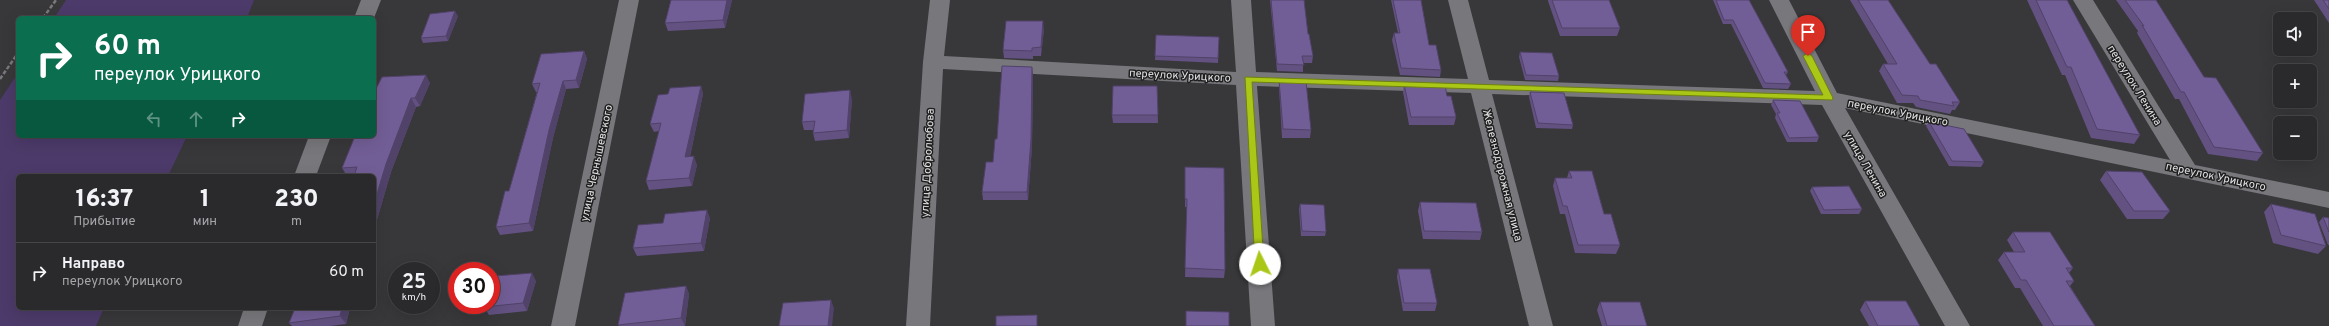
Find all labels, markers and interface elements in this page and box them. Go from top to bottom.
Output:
map controls [2273,12,2317,160]
button: sound [2273,12,2317,56]
pin [1791,15,1825,56]
icon: arrive [1797,21,1819,43]
text: 60 m [94,29,161,65]
icon: right [28,32,80,84]
street label: переулок Ленина [2104,43,2165,128]
text: переулок Урицкого [94,64,261,87]
button: + [2273,64,2317,108]
street label: переулок Урицкого [1129,66,1231,86]
street label: переулок Урицкого [1846,96,1949,130]
street label: улица Чернышевского [578,104,616,223]
icon: left [143,108,165,130]
icon: ahead [185,108,207,130]
icon: right [227,108,249,130]
street label: улица Добролюбова [918,108,938,218]
street label: Железнодорожная улица [1479,108,1525,243]
button: − [2273,116,2317,160]
street label: улица Ленина [1841,129,1890,200]
street label: переулок Урицкого [2164,160,2267,194]
text: 16:37 [76,185,133,215]
text: 1 [200,185,210,215]
text: 230 [274,185,319,215]
text: Прибытие [73,214,136,230]
text: мин [193,214,217,230]
text: m [291,214,302,230]
position arrow [1239,243,1281,285]
text: Направо [62,255,125,274]
icon: right [28,262,50,284]
speed limit sign: 30 [448,262,500,314]
text: 60 m [329,263,364,282]
text: 25 [402,270,426,296]
text: переулок Урицкого [62,274,182,290]
text: km/h [402,291,426,304]

